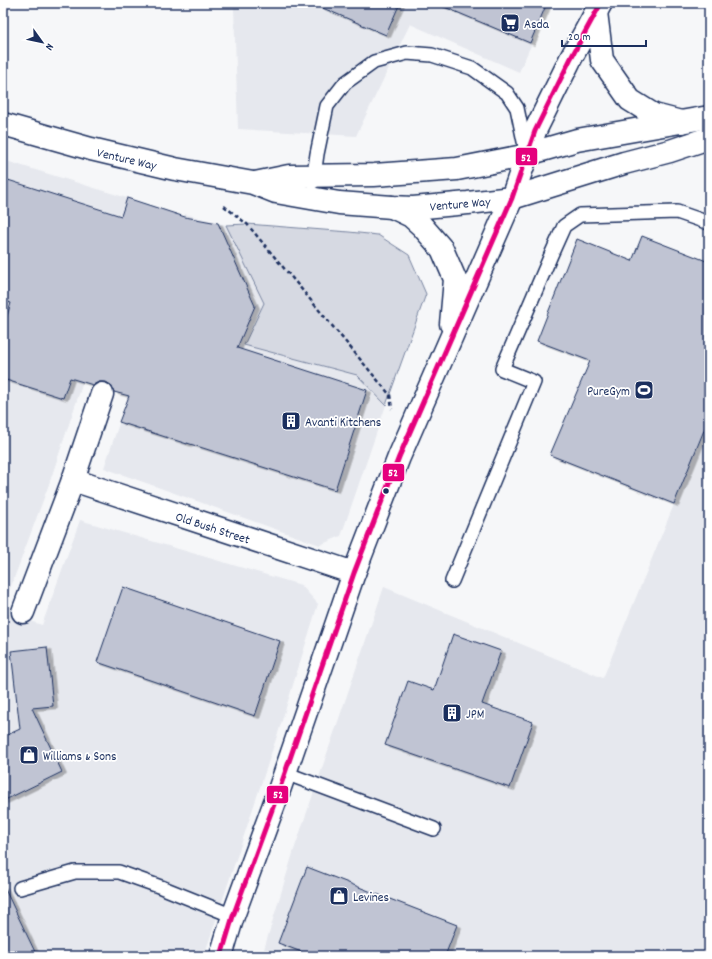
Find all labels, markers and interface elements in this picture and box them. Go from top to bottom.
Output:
supermarket icon: Asda [499,12,521,34]
place label: Asda [524,16,550,35]
north arrow [22,22,62,62]
scale bar [562,22,646,48]
text: 20 m [568,29,591,46]
text: N [40,40,57,53]
street label: Venture Way [95,144,159,177]
line badge: 52 [515,147,538,166]
text: 52 [521,151,531,167]
street label: Venture Way [429,193,492,218]
sports icon: PureGym [633,379,655,401]
place label: PureGym [587,383,630,402]
building icon: Avanti Kitchens [280,410,302,432]
place label: Avanti Kitchens [305,414,381,433]
line badge: 52 [382,463,405,482]
text: 52 [388,466,398,482]
unlabelled marker [381,486,391,496]
street label: Old Bush Street [172,508,252,550]
building icon: JPM [441,702,463,724]
place label: JPM [466,706,484,725]
shop icon: Williams & Sons [18,744,40,766]
place label: Williams & Sons [43,748,117,767]
line badge: 52 [266,785,289,804]
text: 52 [273,788,283,804]
shop icon: Levines [328,885,350,907]
place label: Levines [353,889,389,908]

